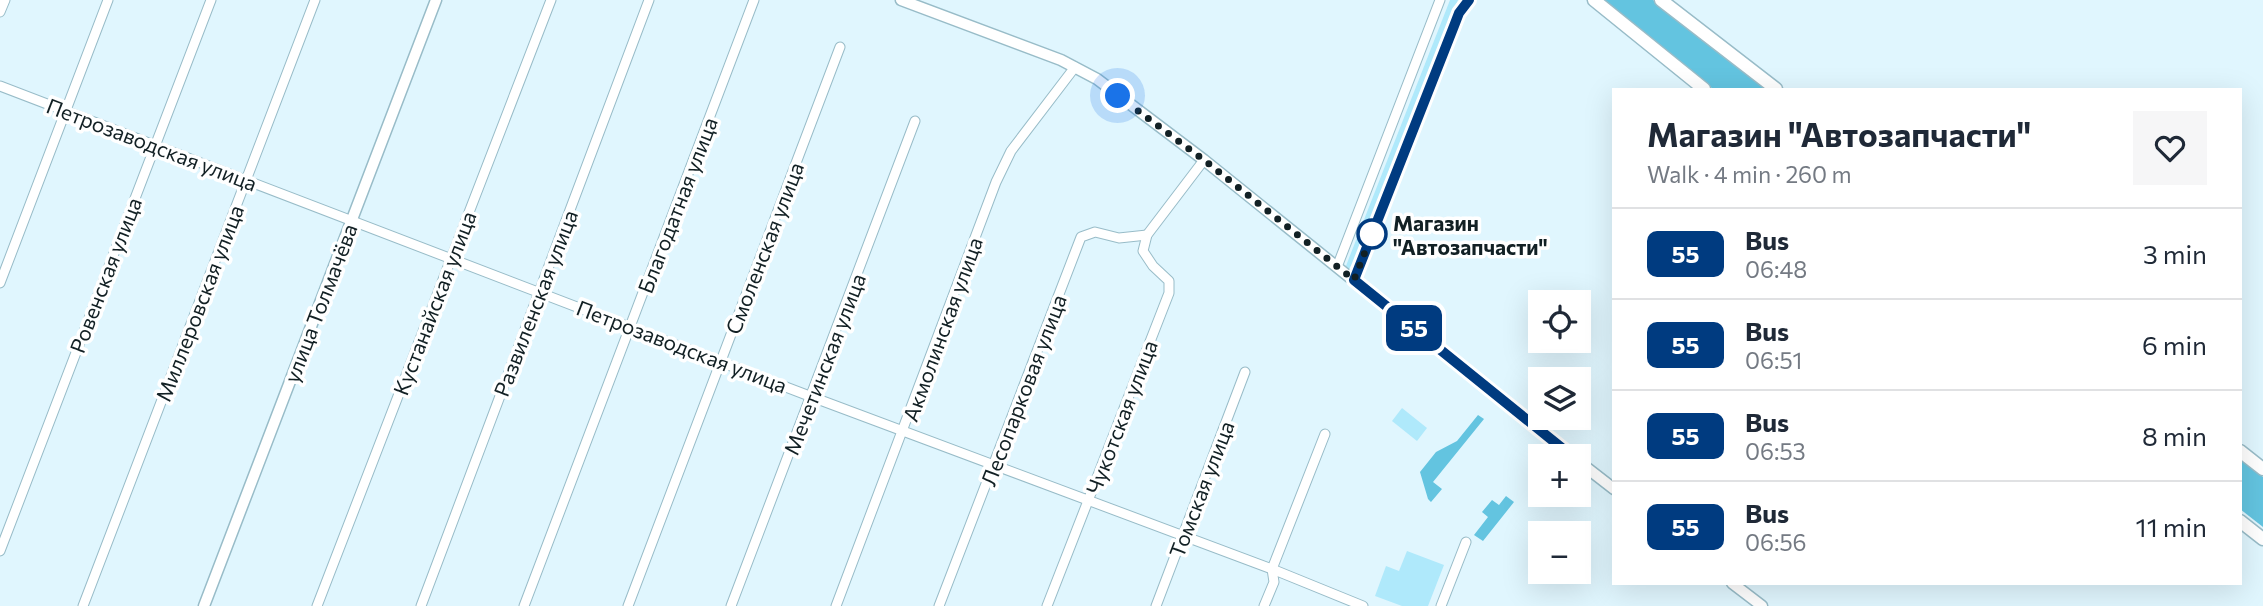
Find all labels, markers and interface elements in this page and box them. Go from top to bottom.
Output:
your location [1100,78,1135,113]
street label: Петрозаводская улица [43,92,261,196]
button: heart [2133,111,2207,185]
text: Магазин "Автозапчасти" [1647,113,2031,154]
street label: Благодатная улица [632,114,722,296]
street label: Смоленская улица [720,159,808,337]
text: Walk · 4 min · 260 m [1647,160,1852,188]
street label: Ровенская улица [64,194,146,356]
street label: Миллеровская улица [150,201,248,405]
street label: Развиленская улица [488,206,582,400]
street label: Кустанайская улица [387,208,481,398]
place label: Магазин "Автозапчасти" [1393,210,1548,259]
marker: Магазин "Автозапчасти" [1357,219,1387,249]
street label: улица Толмачёва [278,220,362,386]
text: Bus [1745,224,1789,255]
street label: Акмолинская улица [897,234,987,424]
text: 3 min [2143,238,2207,269]
text: 55 [1672,239,1699,268]
text: 06:48 [1745,255,1807,283]
street label: Мечетинская улица [778,270,870,458]
map controls [1528,290,1591,584]
button: locate [1528,290,1591,353]
street label: Лесопарковая улица [975,291,1071,489]
street label: Петрозаводская улица [573,294,791,398]
line badge: 55 [1382,305,1446,351]
text: 55 [1400,313,1428,342]
text: Bus [1745,315,1789,346]
text: 6 min [2142,329,2207,360]
text: 55 [1672,330,1699,359]
street label: Чукотская улица [1080,336,1162,498]
text: 06:51 [1745,346,1802,374]
button: layers [1528,367,1591,430]
text: Bus [1745,406,1789,437]
street label: Томская улица [1163,417,1239,561]
text: 8 min [2142,420,2207,451]
text: 55 [1672,421,1699,450]
text: 06:53 [1745,437,1806,465]
button: + [1528,444,1591,507]
text: Bus [1745,497,1789,528]
text: 11 min [2136,511,2207,542]
text: 55 [1672,512,1699,541]
button: − [1528,521,1591,584]
text: 06:56 [1745,528,1807,556]

